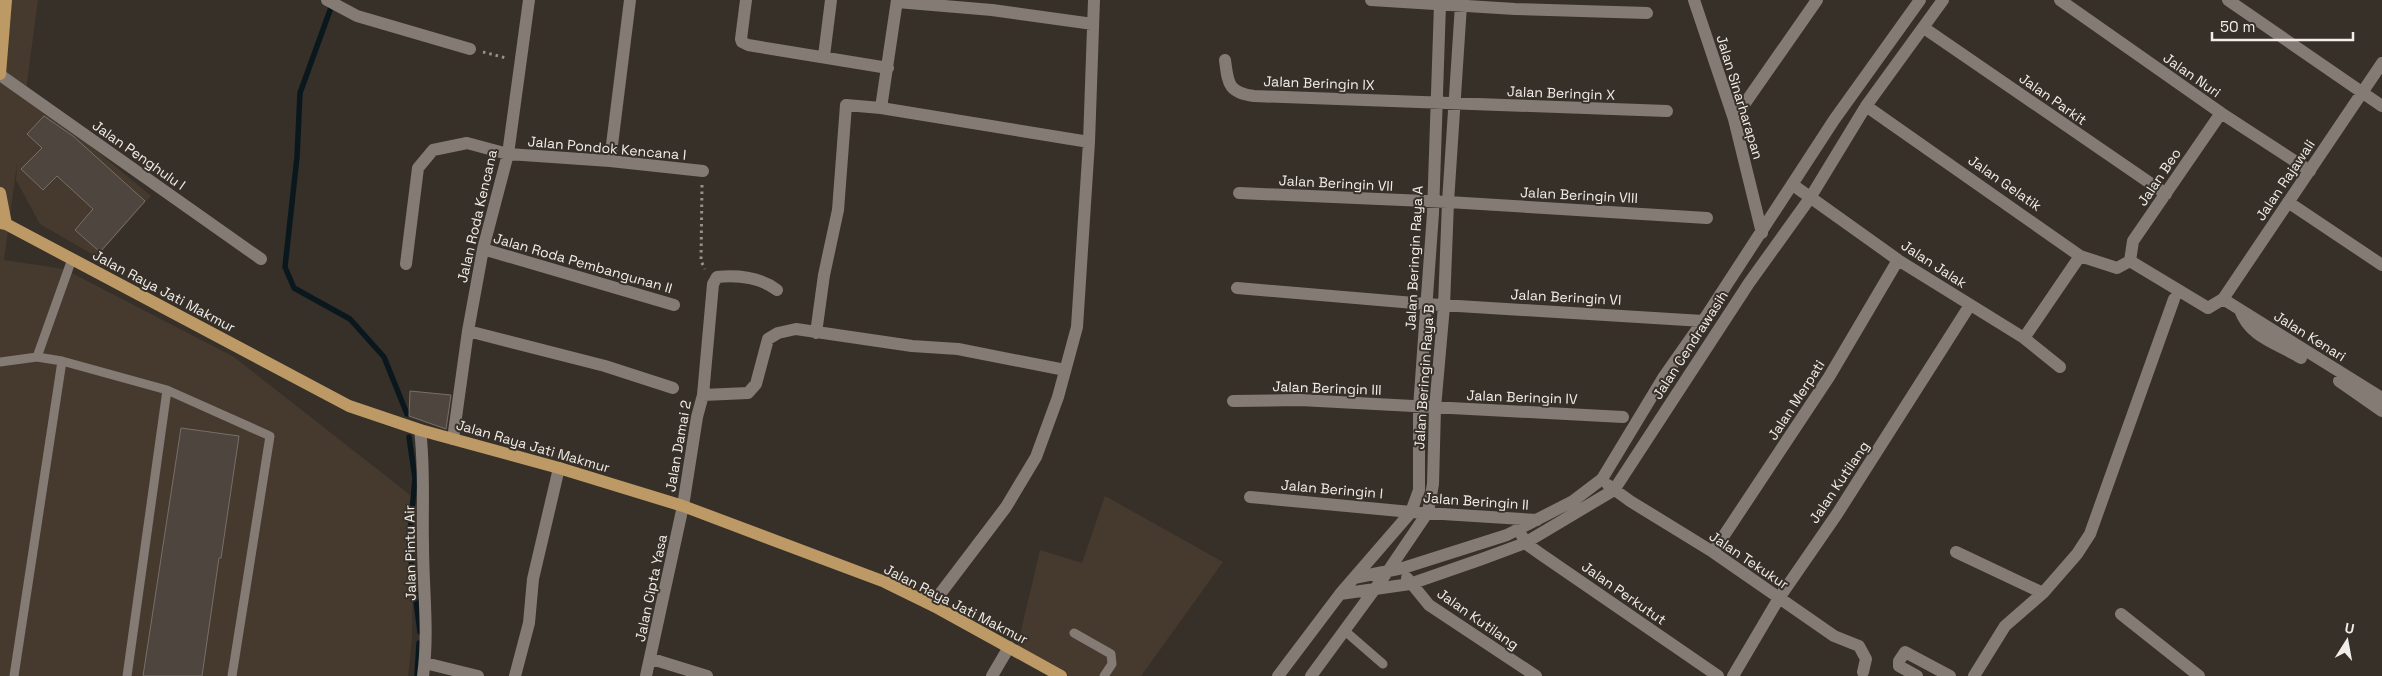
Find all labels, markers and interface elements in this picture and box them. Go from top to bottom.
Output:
scale bar [2212,10,2353,42]
text: 50 m [2220,17,2255,36]
street label: Jalan Sinarharapan [1713,33,1767,161]
street label: Jalan Nuri [2160,49,2224,101]
street label: Jalan Parkit [2016,69,2090,129]
street label: Jalan Beringin IX [1263,72,1375,94]
street label: Jalan Beringin X [1507,82,1615,104]
street label: Jalan Penghulu I [89,116,189,194]
street label: Jalan Pondok Kencana I [527,132,687,164]
street label: Jalan Rajawali [2251,136,2319,224]
street label: Jalan Beo [2133,145,2185,209]
street label: Jalan Roda Kencana [453,148,501,284]
street label: Jalan Gelatik [1965,151,2046,215]
street label: Jalan Beringin VII [1278,171,1394,195]
street label: Jalan Beringin VIII [1520,183,1638,207]
street label: Jalan Beringin Raya A [1401,185,1427,331]
street label: Jalan Roda Pembangunan II [492,229,674,297]
street label: Jalan Jalak [1898,236,1971,292]
street label: Jalan Raya Jati Makmur [90,246,238,336]
street label: Jalan Beringin VI [1510,285,1622,309]
street label: Jalan Cendrawasih [1648,287,1732,403]
street label: Jalan Beringin Raya B [1410,304,1438,450]
street label: Jalan Kenari [2271,307,2349,365]
street label: Jalan Merpati [1763,357,1829,443]
street label: Jalan Beringin III [1272,377,1382,399]
street label: Jalan Beringin IV [1466,386,1578,408]
street label: Jalan Damai 2 [661,399,695,493]
street label: Jalan Raya Jati Makmur [454,415,612,477]
street label: Jalan Kutilang [1805,437,1873,527]
street label: Jalan Beringin I [1280,476,1384,502]
street label: Jalan Beringin II [1423,488,1529,514]
street label: Jalan Pintu Air [400,505,420,601]
street label: Jalan Tekukur [1706,527,1792,593]
street label: Jalan Cipta Yasa [631,533,671,643]
street label: Jalan Perkutut [1578,557,1670,629]
street label: Jalan Raya Jati Makmur [881,560,1031,648]
street label: Jalan Kutilang [1434,584,1522,654]
north arrow [2322,616,2372,666]
text: U [2343,619,2356,638]

